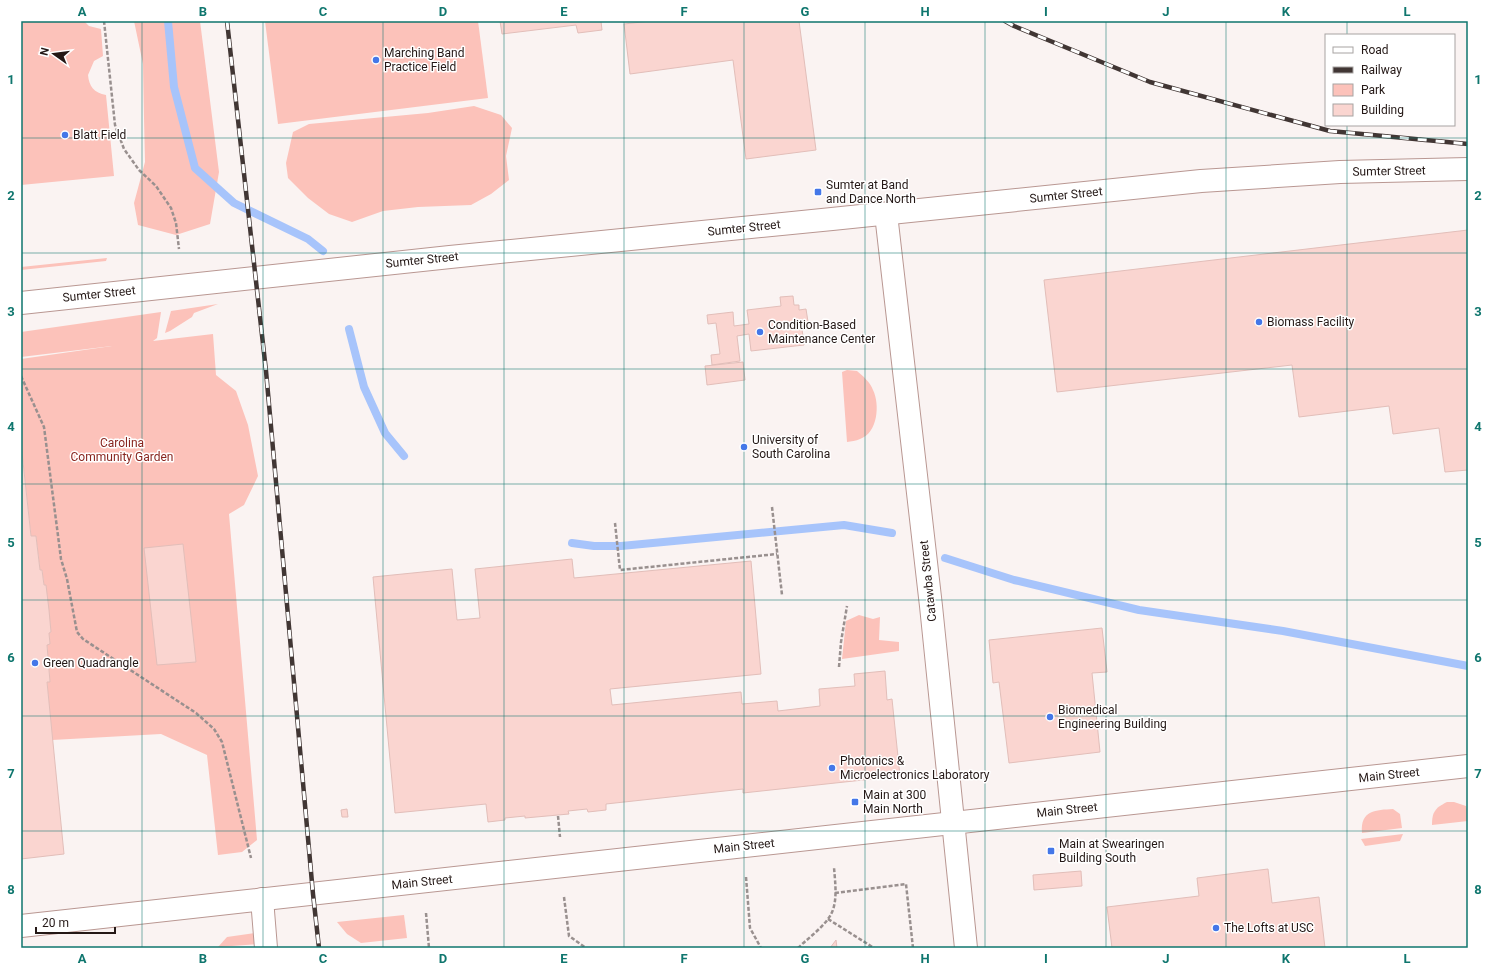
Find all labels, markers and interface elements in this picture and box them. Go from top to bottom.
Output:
text: A [78,4,87,19]
text: B [199,4,207,19]
text: C [319,4,328,19]
text: D [439,4,447,19]
text: E [560,4,568,19]
text: F [680,4,688,19]
text: G [801,4,810,19]
text: H [920,4,930,19]
text: I [1044,4,1048,19]
text: J [1162,4,1170,19]
text: K [1282,4,1291,19]
text: L [1403,4,1411,19]
north arrow [34,34,74,74]
legend [1325,34,1455,126]
text: Road [1361,43,1389,57]
text: N [38,46,52,57]
place label: Marching Band Practice Field [384,46,465,74]
marker: Marching Band Practice Field [371,55,381,65]
text: Railway [1361,63,1402,77]
text: 1 [7,72,15,87]
text: 1 [1474,72,1482,87]
text: Park [1361,83,1386,97]
text: Building [1361,103,1404,117]
place label: Blatt Field [73,128,126,142]
marker: Blatt Field [60,130,70,140]
street label: Sumter Street [1352,163,1426,179]
place label: Sumter at Band and Dance North [826,178,916,206]
street label: Sumter Street [1029,184,1103,206]
marker: Sumter at Band and Dance North [813,187,823,197]
text: 2 [7,188,15,203]
text: 2 [1474,188,1482,203]
street label: Sumter Street [707,217,781,239]
street label: Sumter Street [385,249,459,271]
street label: Sumter Street [62,283,136,305]
text: 3 [7,304,15,319]
text: 3 [1474,304,1482,319]
place label: Biomass Facility [1267,315,1355,329]
marker: Biomass Facility [1254,317,1264,327]
place label: Condition-Based Maintenance Center [768,318,875,346]
marker: Condition-Based Maintenance Center [755,327,765,337]
text: 4 [7,419,15,434]
text: 4 [1474,419,1482,434]
place label: University of South Carolina [752,433,830,461]
park label: Carolina Community Garden [71,436,173,464]
marker: University of South Carolina [739,442,749,452]
text: 5 [7,535,15,550]
text: 5 [1474,535,1482,550]
street label: Catawba Street [917,540,939,622]
text: 6 [7,650,15,665]
text: 6 [1474,650,1482,665]
place label: Green Quadrangle [43,656,139,670]
marker: Green Quadrangle [30,658,40,668]
place label: Biomedical Engineering Building [1058,703,1167,731]
marker: Biomedical Engineering Building [1045,712,1055,722]
place label: Photonics & Microelectronics Laboratory [840,754,990,782]
marker: Photonics & Microelectronics Laboratory [827,763,837,773]
street label: Main Street [1358,765,1420,785]
text: 7 [7,766,15,781]
text: 7 [1474,766,1482,781]
place label: Main at 300 Main North [863,788,926,816]
marker: Main at 300 Main North [850,797,860,807]
street label: Main Street [1036,800,1098,820]
street label: Main Street [713,836,775,856]
place label: Main at Swearingen Building South [1059,837,1164,865]
marker: Main at Swearingen Building South [1046,846,1056,856]
street label: Main Street [391,872,453,892]
text: 8 [7,882,15,897]
text: 8 [1474,882,1482,897]
scale bar [36,909,115,935]
text: 20 m [42,916,69,930]
place label: The Lofts at USC [1224,921,1314,935]
marker: The Lofts at USC [1211,923,1221,933]
text: A [78,951,87,966]
text: B [199,951,207,966]
text: C [319,951,328,966]
text: D [439,951,447,966]
text: E [560,951,568,966]
text: F [680,951,688,966]
text: G [801,951,810,966]
text: H [920,951,930,966]
text: I [1044,951,1048,966]
text: J [1162,951,1170,966]
text: K [1282,951,1291,966]
text: L [1403,951,1411,966]

